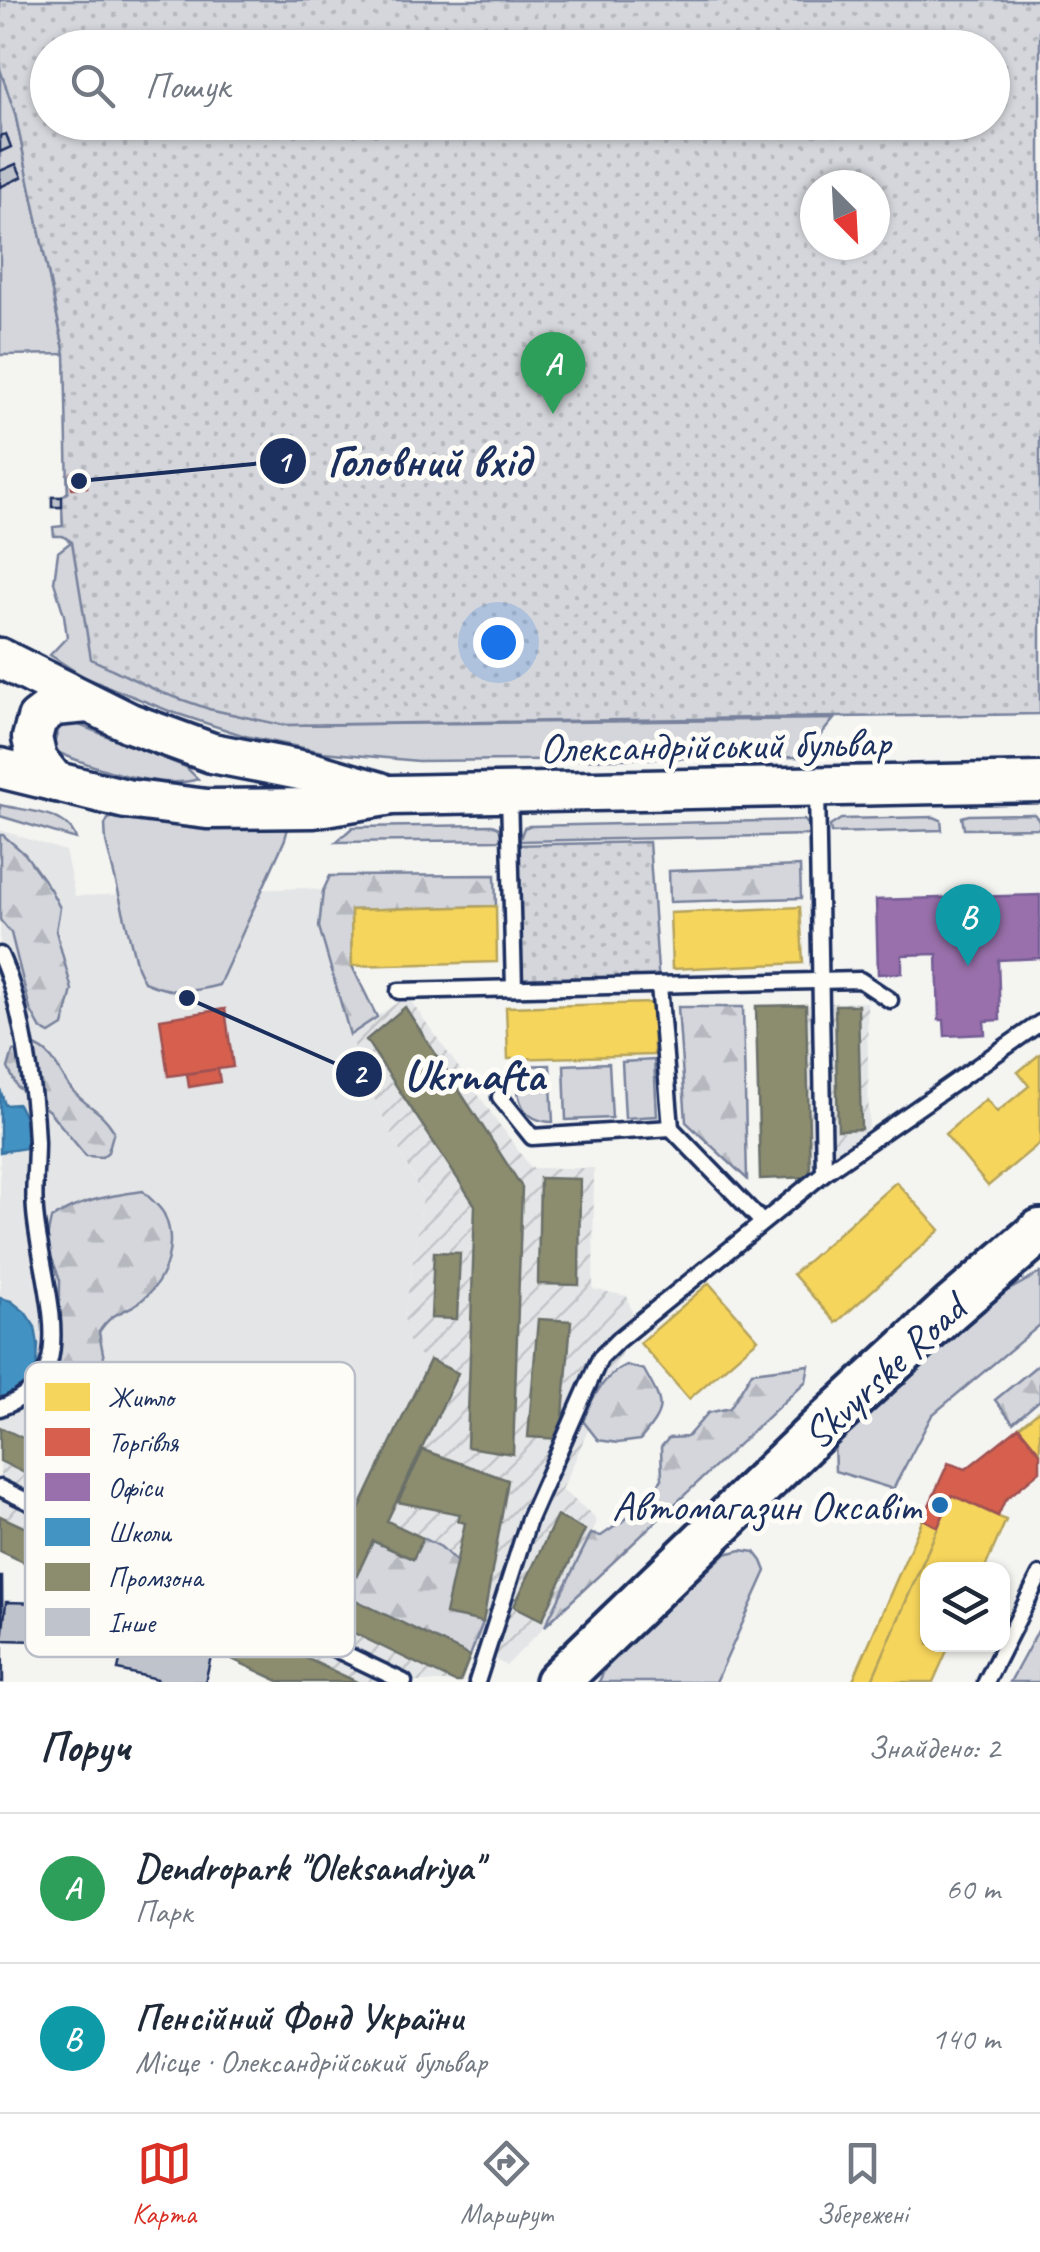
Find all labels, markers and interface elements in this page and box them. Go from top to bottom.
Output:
search box [30,30,1010,140]
icon: search [65,58,120,113]
text: Пошук [145,62,230,109]
north arrow [800,170,890,260]
pin: A [520,332,586,414]
callout: Головний вхід [258,423,551,498]
text: Головний вхід [327,433,535,490]
text: 1 [276,442,293,480]
your location [473,617,524,668]
street label: Олександрійський бульвар [539,716,893,775]
pin: B [936,884,1000,966]
callout: Ukrnafta [334,1036,565,1111]
text: Ukrnafta [404,1047,548,1104]
text: 2 [352,1055,368,1093]
street label: Skvyrske Road [791,1279,981,1461]
legend [25,1362,355,1657]
text: Житло [108,1380,177,1415]
text: Торгівля [108,1425,179,1460]
text: Офіси [108,1470,164,1505]
place label: Автомагазин Оксавіт [612,1480,923,1533]
marker: Автомагазин Оксавіт [929,1494,951,1516]
text: Школи [108,1515,173,1550]
text: Промзона [108,1560,205,1595]
map controls [920,1562,1010,1652]
button: layers [920,1562,1010,1652]
text: Інше [108,1605,157,1640]
text: Поруч [40,1721,130,1774]
text: Знайдено: 2 [868,1727,1000,1768]
text: Dendropark "Oleksandriya" [135,1844,482,1891]
text: A [64,1868,81,1909]
text: 60 m [946,1868,1000,1909]
text: Парк [135,1891,192,1932]
text: Пенсійний Фонд України [135,1994,463,2041]
text: B [64,2018,81,2059]
text: 140 m [931,2018,1000,2059]
text: Місце · Олександрійський бульвар [135,2041,487,2082]
tab: Карта [132,2136,196,2231]
tab: Маршрут [460,2136,553,2231]
tab: Збережені [817,2136,908,2231]

